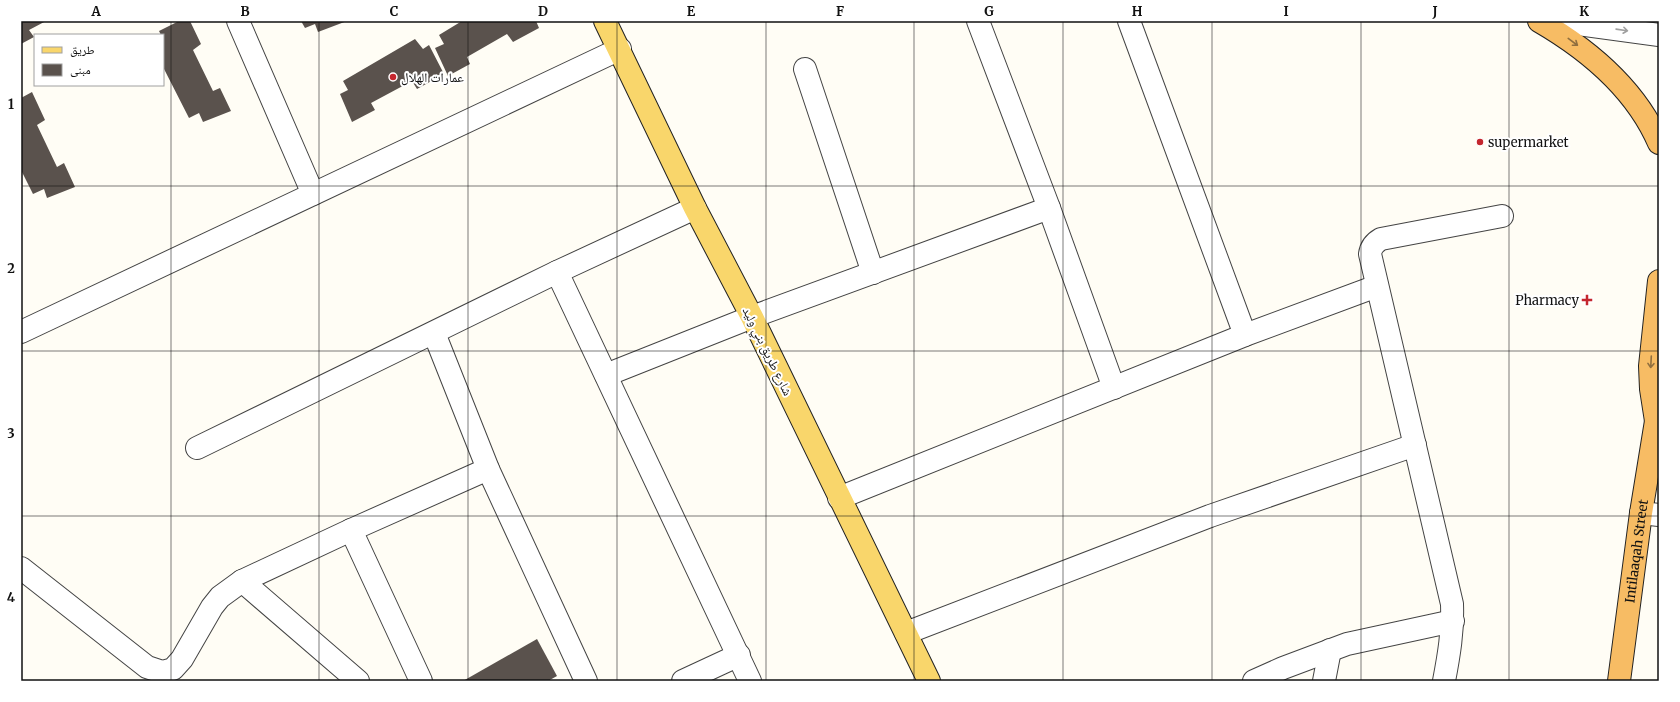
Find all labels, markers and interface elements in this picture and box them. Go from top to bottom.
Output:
text: A [90,3,101,20]
text: B [240,3,250,20]
text: C [390,3,399,20]
text: D [538,3,548,20]
text: E [687,3,696,20]
text: F [836,3,844,20]
text: G [984,3,994,20]
text: H [1132,3,1143,20]
text: I [1283,3,1289,20]
text: J [1431,3,1438,20]
text: K [1579,3,1589,20]
one-way arrow [1615,26,1628,34]
legend [34,34,164,86]
one-way arrow [1567,37,1578,46]
text: طريق [70,42,95,57]
text: مبنى [70,62,91,77]
place label: عمارات الهلال [401,69,464,86]
marker: عمارات الهلال [388,72,398,82]
text: 1 [8,96,14,113]
place label: supermarket [1488,134,1569,151]
marker: supermarket [1475,137,1485,147]
text: 2 [7,260,15,277]
place label: Pharmacy [1515,292,1579,309]
marker: Pharmacy [1582,295,1592,305]
street label: شارع طريق بني وليد [737,304,796,399]
one-way arrow [1647,355,1654,368]
text: 3 [7,425,15,442]
street label: Intilaaqah Street [1621,498,1652,604]
text: 4 [7,589,16,606]

